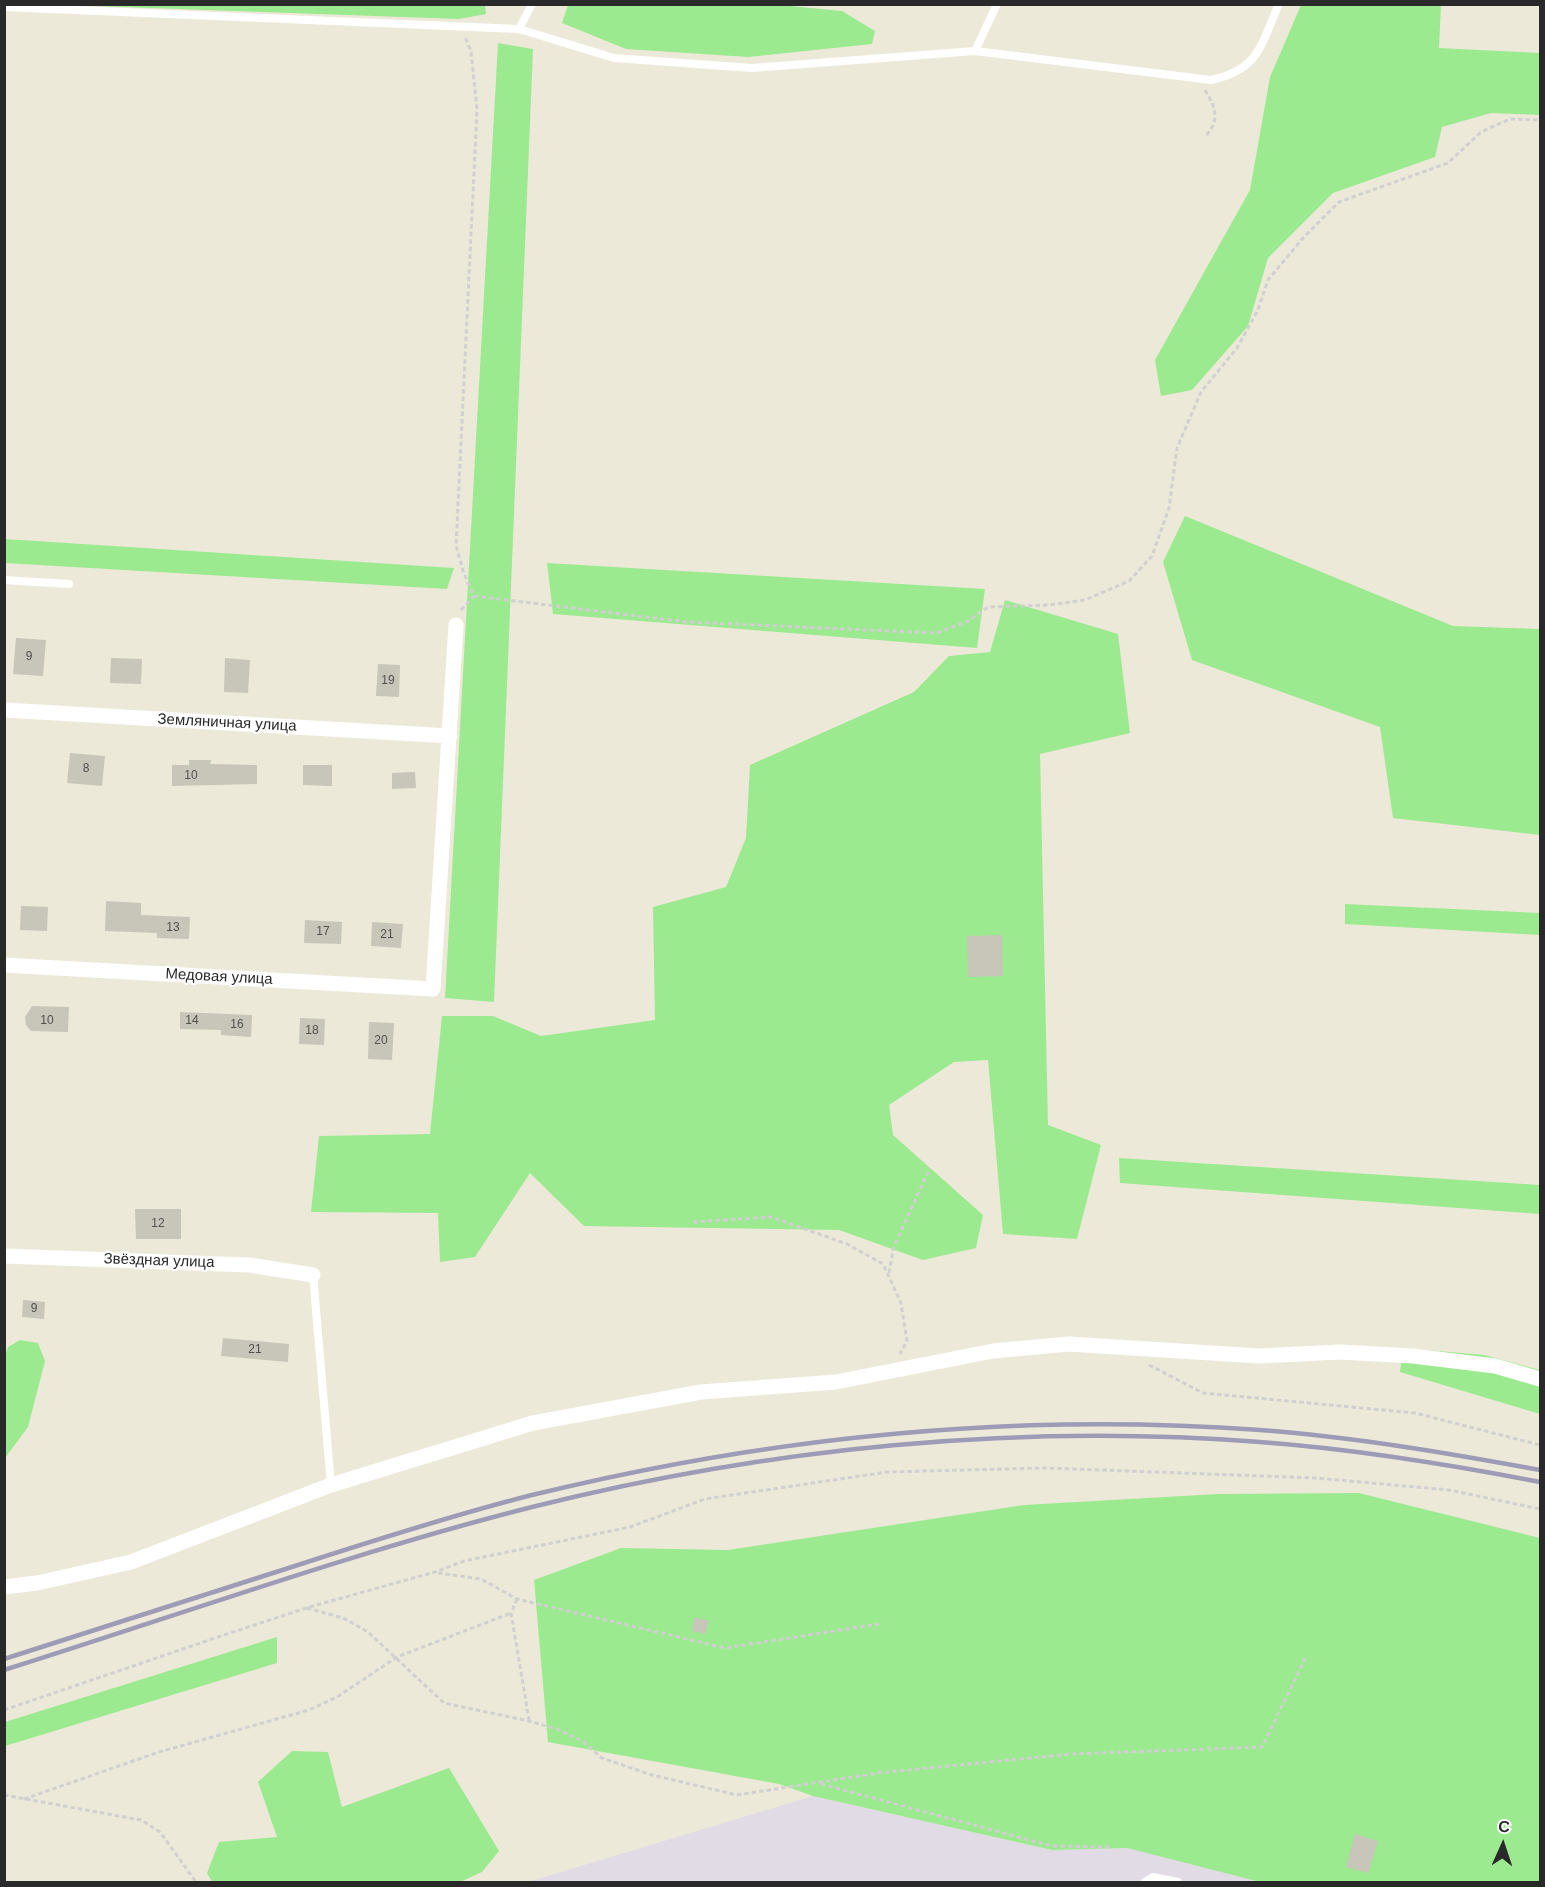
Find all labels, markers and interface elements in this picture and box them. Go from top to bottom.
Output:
house number: 9 [26,650,32,664]
house number: 19 [381,674,395,688]
street label: Земляничная улица [157,710,297,736]
house number: 8 [83,762,89,776]
house number: 10 [184,769,198,783]
house number: 13 [166,921,180,935]
house number: 17 [316,925,330,939]
house number: 21 [380,928,394,942]
street label: Медовая улица [165,965,273,989]
house number: 10 [40,1014,54,1028]
house number: 14 [185,1014,199,1028]
house number: 16 [230,1018,244,1032]
house number: 18 [305,1024,319,1038]
house number: 20 [374,1034,388,1048]
house number: 12 [151,1217,165,1231]
street label: Звёздная улица [103,1250,215,1272]
house number: 9 [31,1302,37,1316]
house number: 21 [248,1343,262,1357]
north arrow [1473,1815,1533,1875]
text: С [1498,1818,1510,1835]

